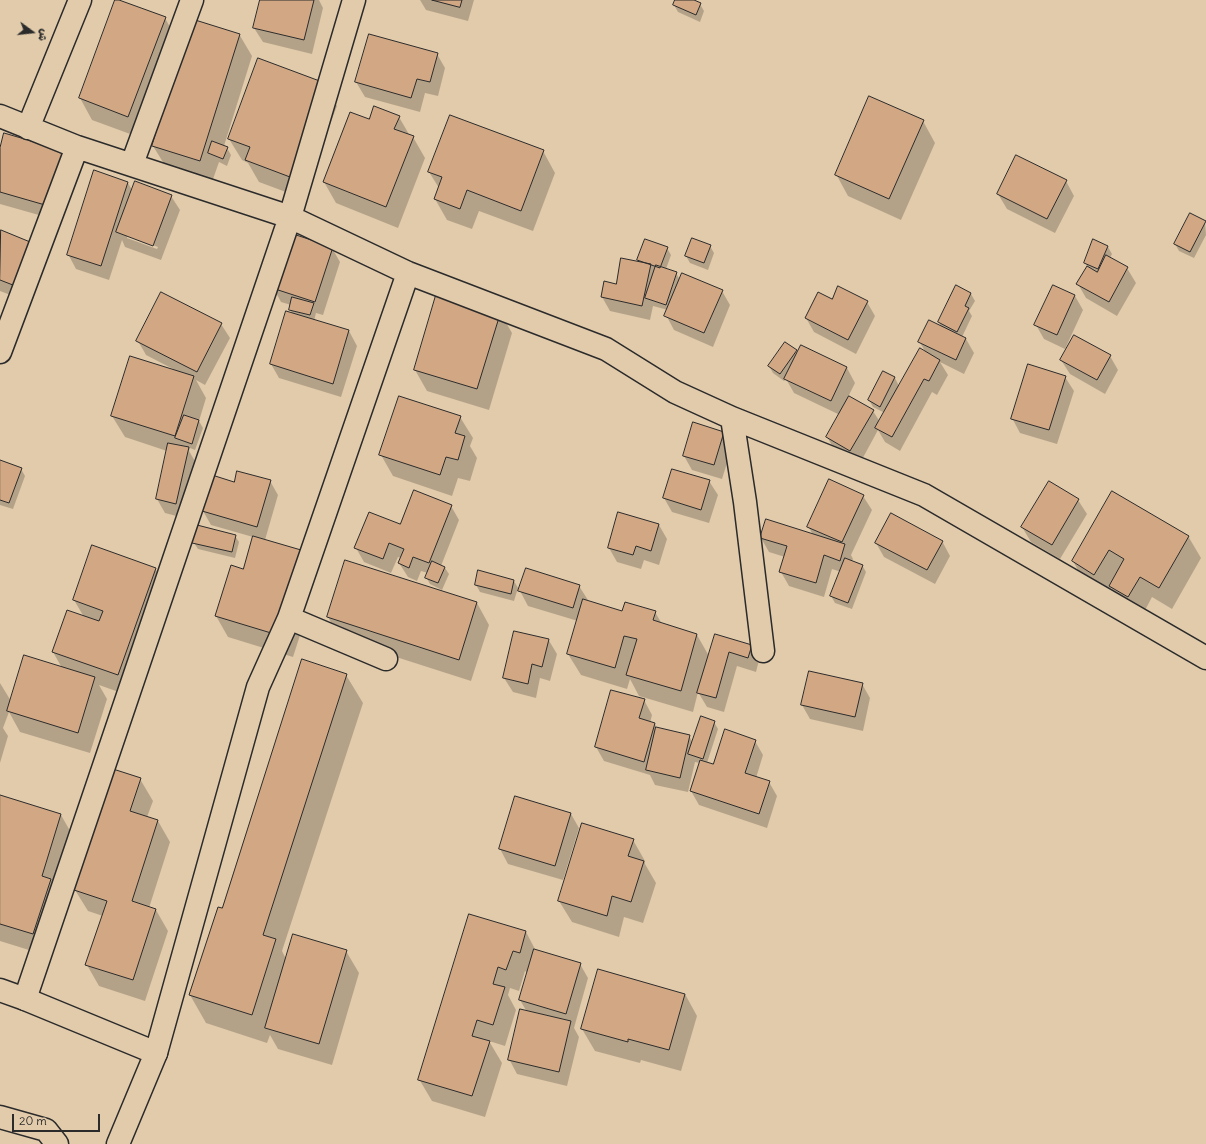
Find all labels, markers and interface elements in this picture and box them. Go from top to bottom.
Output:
north arrow [12,12,52,52]
text: ش [35,27,52,43]
scale bar [14,1106,102,1132]
text: 20 m [19,1113,47,1128]

